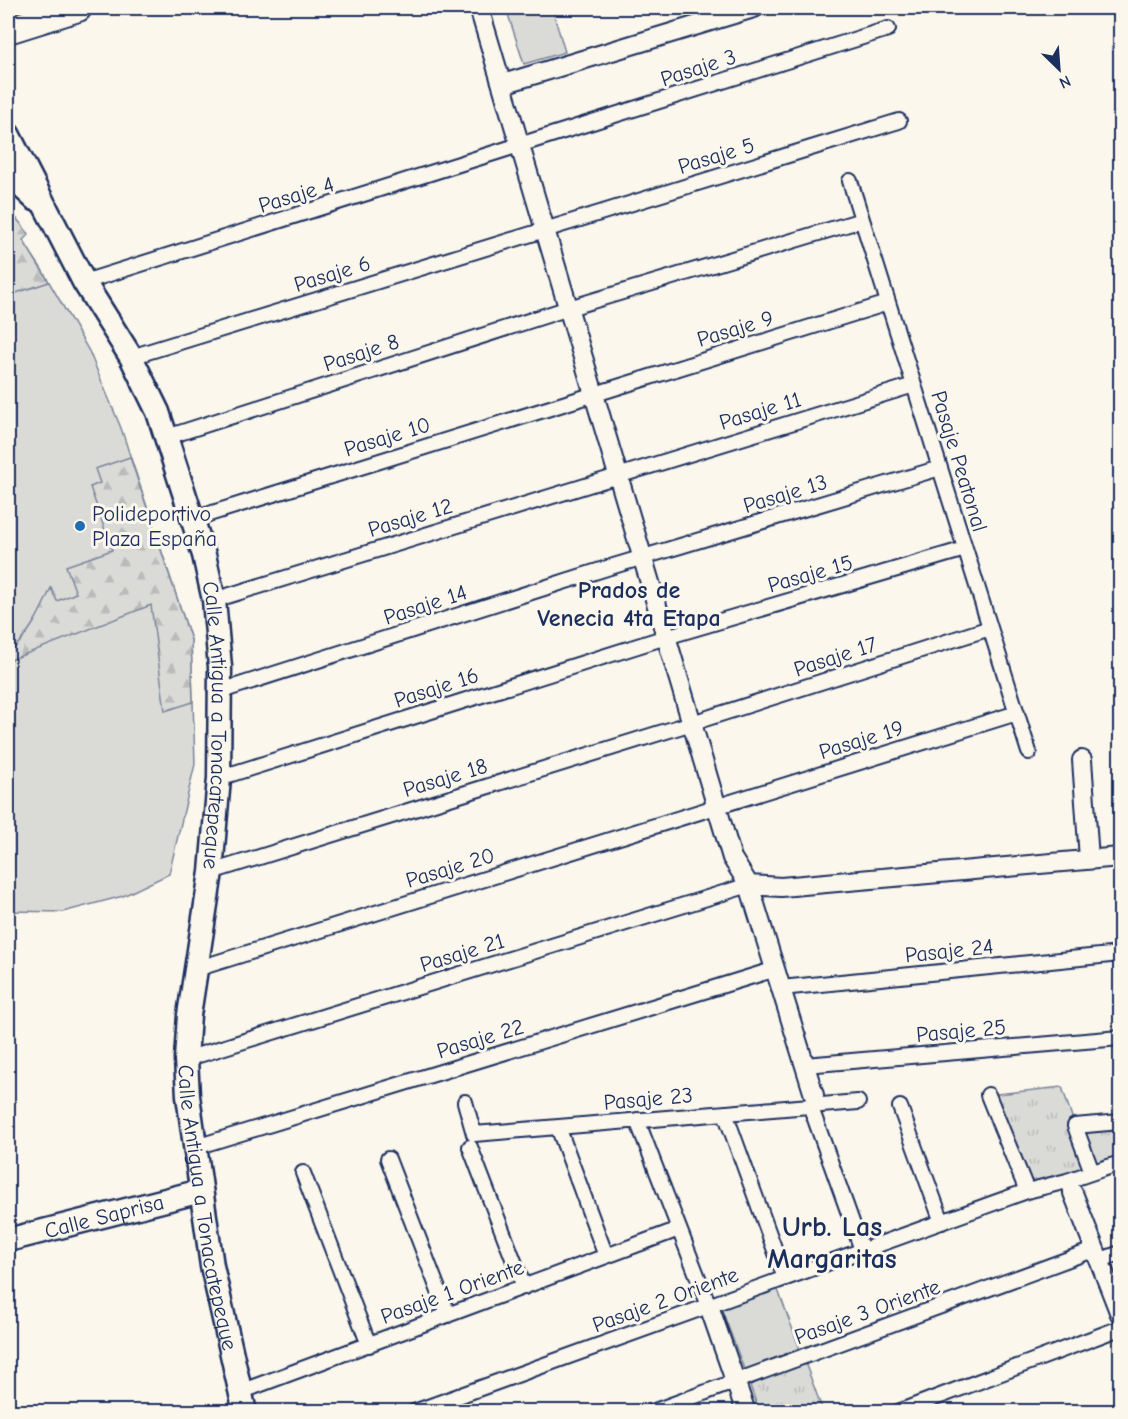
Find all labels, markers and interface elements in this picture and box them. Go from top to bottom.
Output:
north arrow [1029,39,1089,99]
street label: Pasaje 3 [657,44,739,92]
text: N [1056,71,1073,92]
street label: Pasaje 5 [675,132,758,180]
street label: Pasaje 4 [255,171,337,219]
street label: Pasaje 6 [291,250,374,298]
street label: Pasaje 9 [694,305,777,353]
street label: Pasaje 8 [320,329,402,377]
street label: Pasaje 11 [716,386,804,436]
street label: Pasaje Peatonal [925,388,993,535]
street label: Pasaje 10 [341,412,434,462]
street label: Pasaje 13 [740,469,830,519]
street label: Pasaje 12 [365,493,456,543]
place label: Polideportivo Plaza España [92,501,217,552]
marker: Polideportivo Plaza España [73,519,87,533]
street label: Pasaje 15 [765,549,856,599]
district label: Prados de Venecia 4ta Etapa [537,576,721,632]
street label: Calle Antigua a Tonacatepeque [196,579,232,871]
street label: Pasaje 14 [380,579,470,631]
street label: Pasaje 17 [790,631,881,683]
street label: Pasaje 16 [391,662,482,714]
street label: Pasaje 19 [816,715,907,765]
street label: Pasaje 18 [400,753,491,803]
street label: Pasaje 20 [403,842,498,894]
street label: Pasaje 21 [417,928,508,978]
street label: Pasaje 24 [904,933,995,969]
street label: Pasaje 22 [434,1013,527,1065]
street label: Pasaje 25 [915,1014,1007,1048]
street label: Calle Antigua a Tonacatepeque [172,1064,243,1353]
street label: Pasaje 23 [602,1082,694,1116]
street label: Calle Saprisa [42,1189,167,1244]
district label: Urb. Las Margaritas [767,1211,897,1275]
street label: Pasaje 1 Oriente [377,1254,528,1330]
street label: Pasaje 2 Oriente [589,1262,742,1338]
street label: Pasaje 3 Oriente [791,1274,944,1350]

